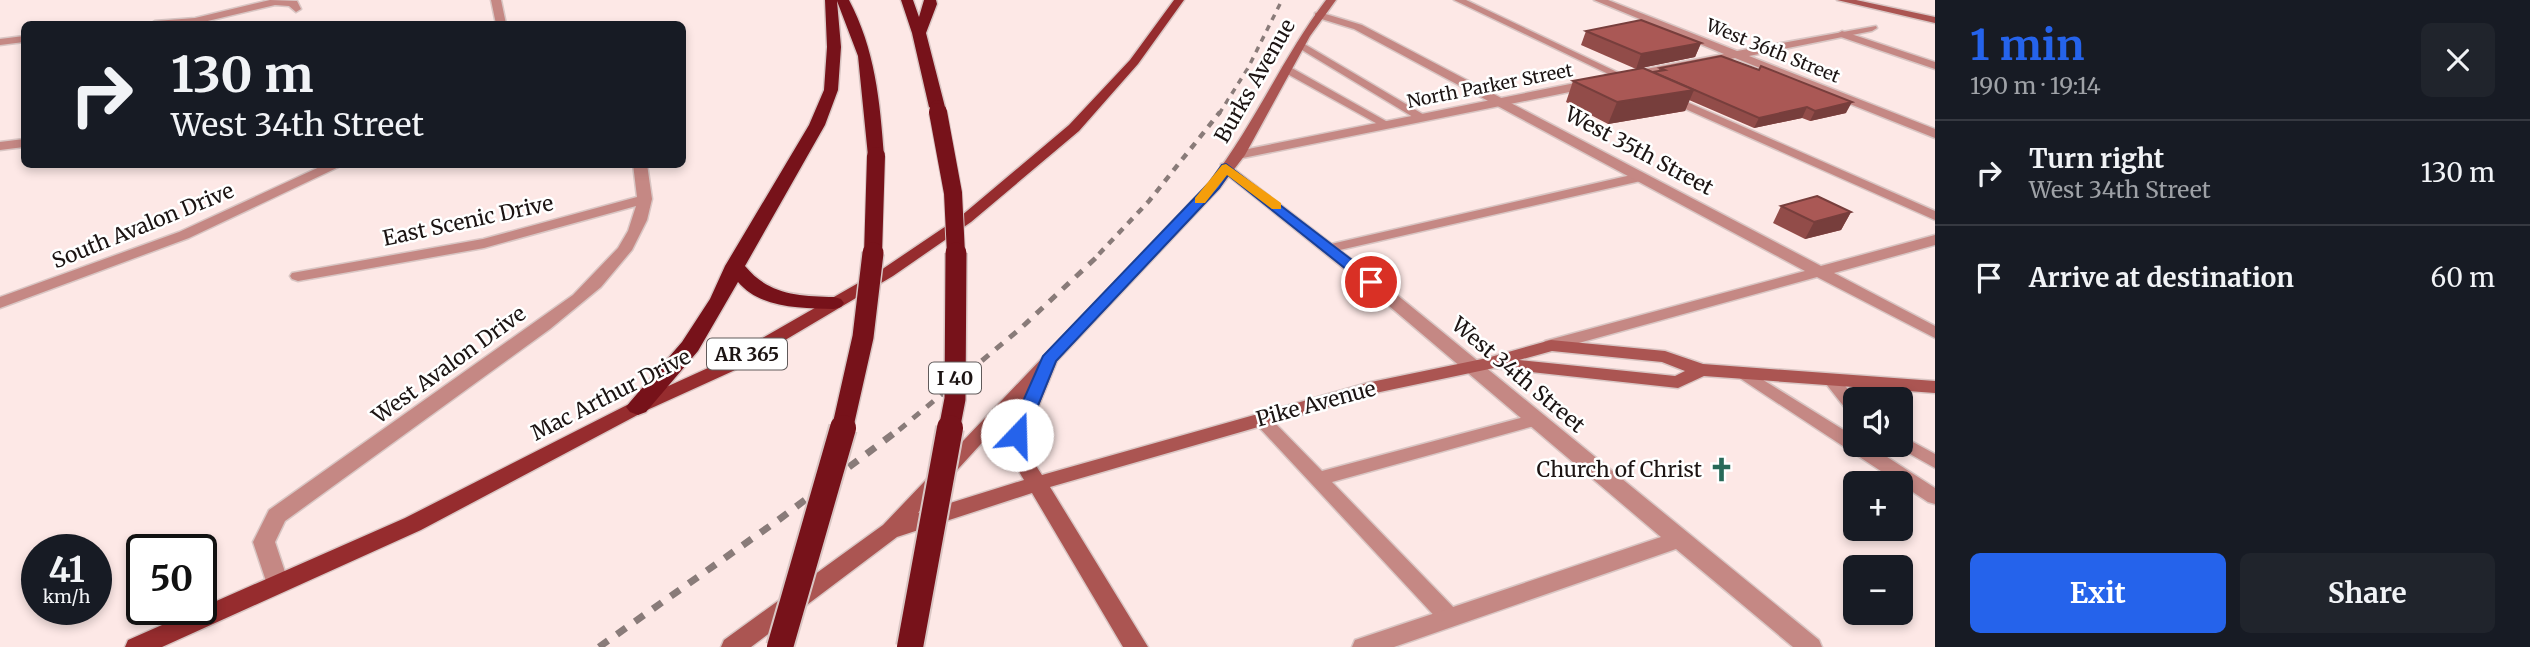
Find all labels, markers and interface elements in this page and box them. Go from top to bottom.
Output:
street label: West 36th Street [1702,13,1843,88]
street label: Burks Avenue [1208,14,1301,147]
text: 1 min [1970,19,2084,71]
button: close [2421,23,2495,97]
text: 130 m [171,44,314,105]
icon: right [56,49,147,140]
street label: North Parker Street [1405,58,1575,113]
text: 190 m · 19:14 [1970,71,2101,100]
street label: West 35th Street [1560,100,1718,201]
text: West 34th Street [171,105,424,145]
text: Turn right [2029,142,2164,175]
icon: right [1970,154,2008,192]
text: 130 m [2421,156,2495,189]
text: West 34th Street [2029,175,2211,204]
street label: South Avalon Drive [48,177,238,274]
street label: East Scenic Drive [380,189,556,252]
pin [1341,252,1401,312]
icon: arrive [1970,259,2008,297]
text: Arrive at destination [2029,261,2294,294]
text: 60 m [2431,261,2495,294]
icon: arrive [1352,263,1390,301]
street label: West Avalon Drive [366,300,531,430]
street label: West 34th Street [1445,310,1591,438]
road number: AR 365 [707,338,787,370]
street label: Mac Arthur Drive [526,343,695,446]
road number: I 40 [929,362,981,394]
street label: Pike Avenue [1253,375,1379,432]
map controls [1843,387,1913,625]
button: sound [1843,387,1913,457]
position arrow [980,398,1054,472]
place label: Church of Christ [1537,456,1702,483]
church icon: Church of Christ [1708,456,1736,484]
button: + [1843,471,1913,541]
speed limit sign: 50 [126,534,217,625]
text: 41 [48,548,85,592]
button: Exit [1970,553,2226,633]
button: Share [2240,553,2495,633]
button: − [1843,555,1913,625]
text: km/h [43,585,90,608]

